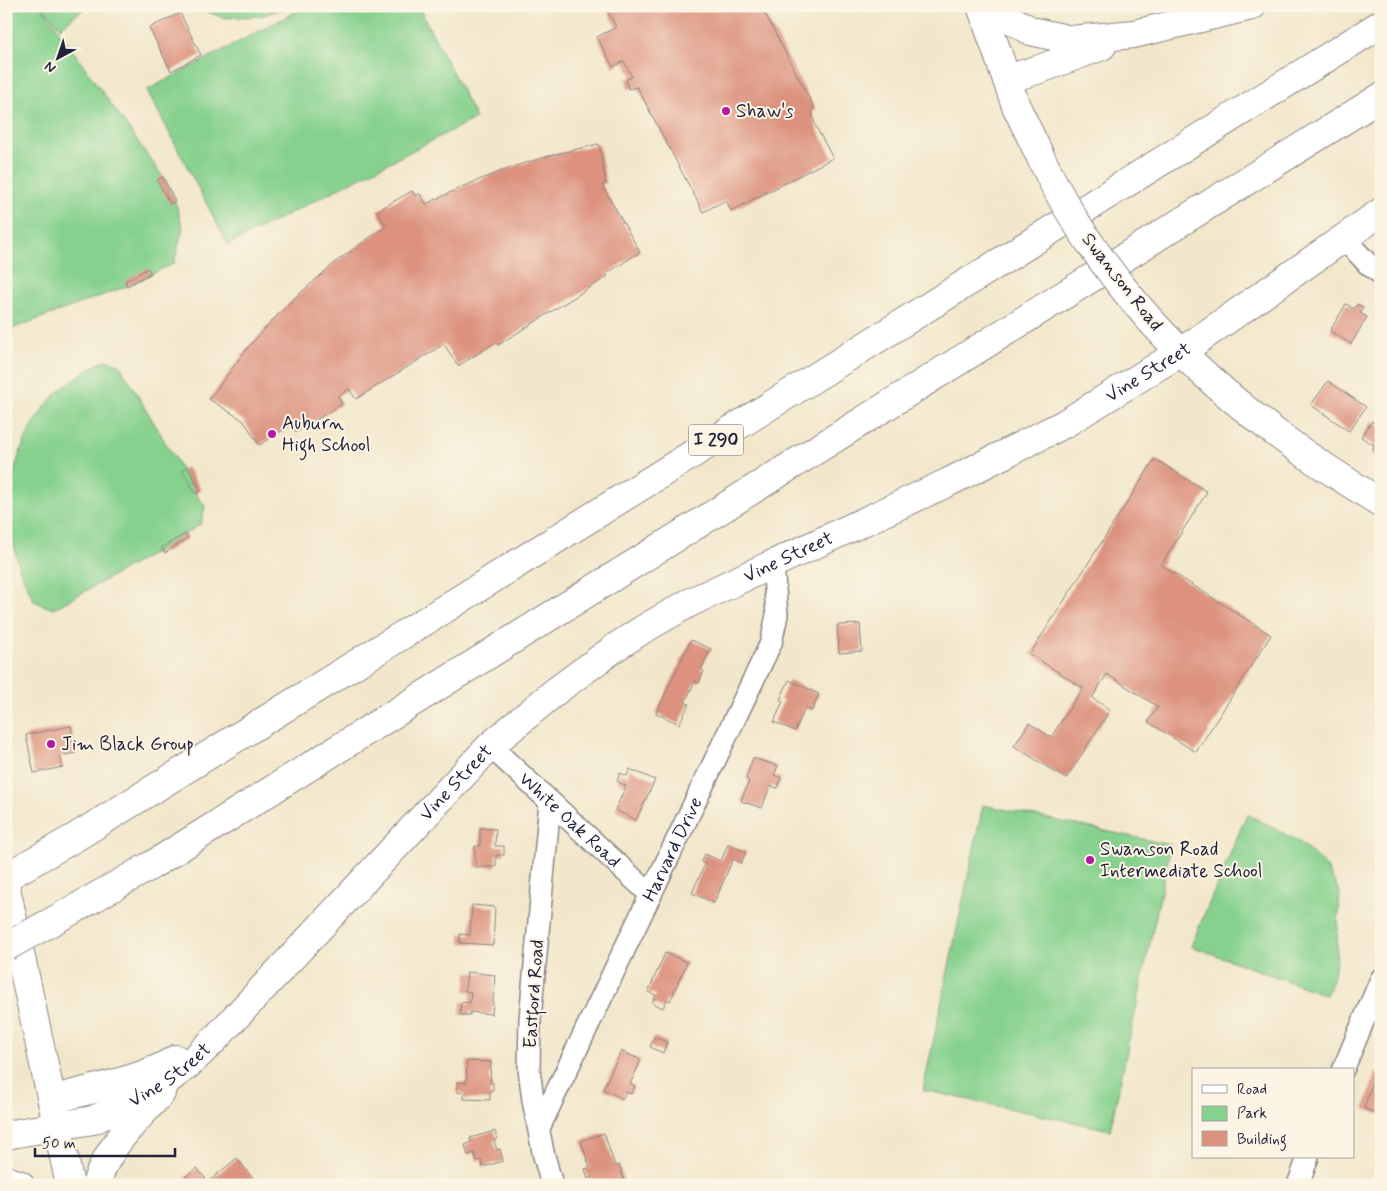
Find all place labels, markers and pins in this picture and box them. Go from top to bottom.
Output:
place label: Shaw's [736,99,794,124]
marker: Shaw's [720,105,732,117]
place label: Auburn High School [282,411,371,461]
marker: Auburn High School [266,428,278,440]
place label: Jim Black Group [61,732,194,757]
marker: Jim Black Group [45,738,57,750]
place label: Swanson Road Intermediate School [1100,837,1263,884]
marker: Swanson Road Intermediate School [1084,854,1096,866]

